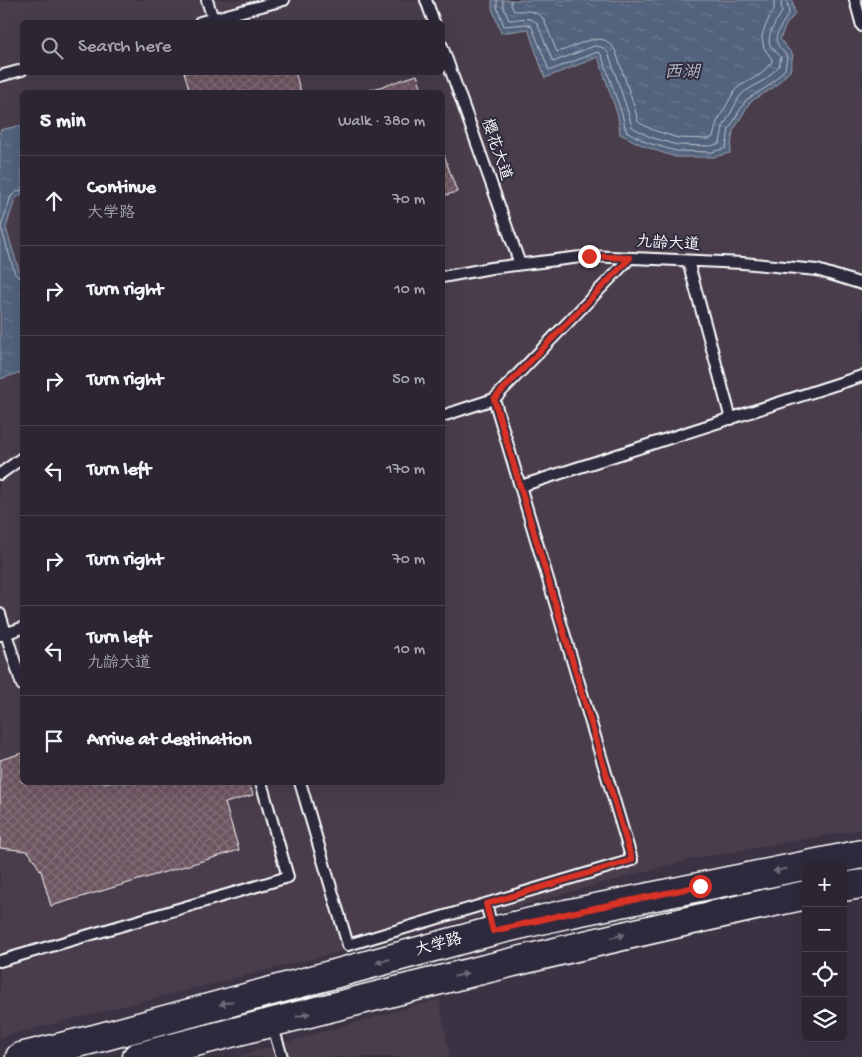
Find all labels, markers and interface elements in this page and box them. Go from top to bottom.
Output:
search box [20,20,445,75]
icon: search [38,34,66,62]
text: Search here [78,36,172,59]
water label: 西湖 [664,63,702,84]
text: 5 min [40,110,85,135]
text: Walk · 380 m [338,113,425,132]
street label: 樱花大道 [476,116,515,183]
text: Continue [87,177,156,200]
icon: ahead [40,187,68,215]
text: 70 m [392,191,425,210]
text: 大学路 [87,205,135,224]
street label: 九龄大道 [636,233,701,256]
route end [578,245,601,268]
icon: right [40,277,68,305]
text: Turn right [87,279,163,302]
text: 10 m [394,281,425,300]
icon: right [40,367,68,395]
text: Turn right [87,369,163,392]
text: 50 m [392,371,425,390]
icon: left [40,457,68,485]
text: Turn left [87,459,151,482]
text: 170 m [386,461,425,480]
icon: right [40,547,68,575]
text: Turn right [87,549,163,572]
text: 70 m [392,551,425,570]
text: Turn left [87,627,151,650]
icon: left [40,637,68,665]
text: 10 m [394,641,425,660]
text: 九龄大道 [87,655,151,674]
icon: arrive [40,727,68,755]
text: Arrive at destination [87,729,251,752]
map controls [802,862,847,1042]
button: + [802,862,847,907]
one-way arrow [772,866,787,874]
route start [689,875,712,898]
button: − [802,907,847,952]
street label: 大学路 [413,929,465,961]
one-way arrow [611,932,626,940]
button: locate [802,952,847,997]
one-way arrow [375,957,390,965]
one-way arrow [453,971,468,979]
button: layers [802,997,847,1042]
one-way arrow [218,1000,233,1008]
one-way arrow [295,1011,310,1019]

